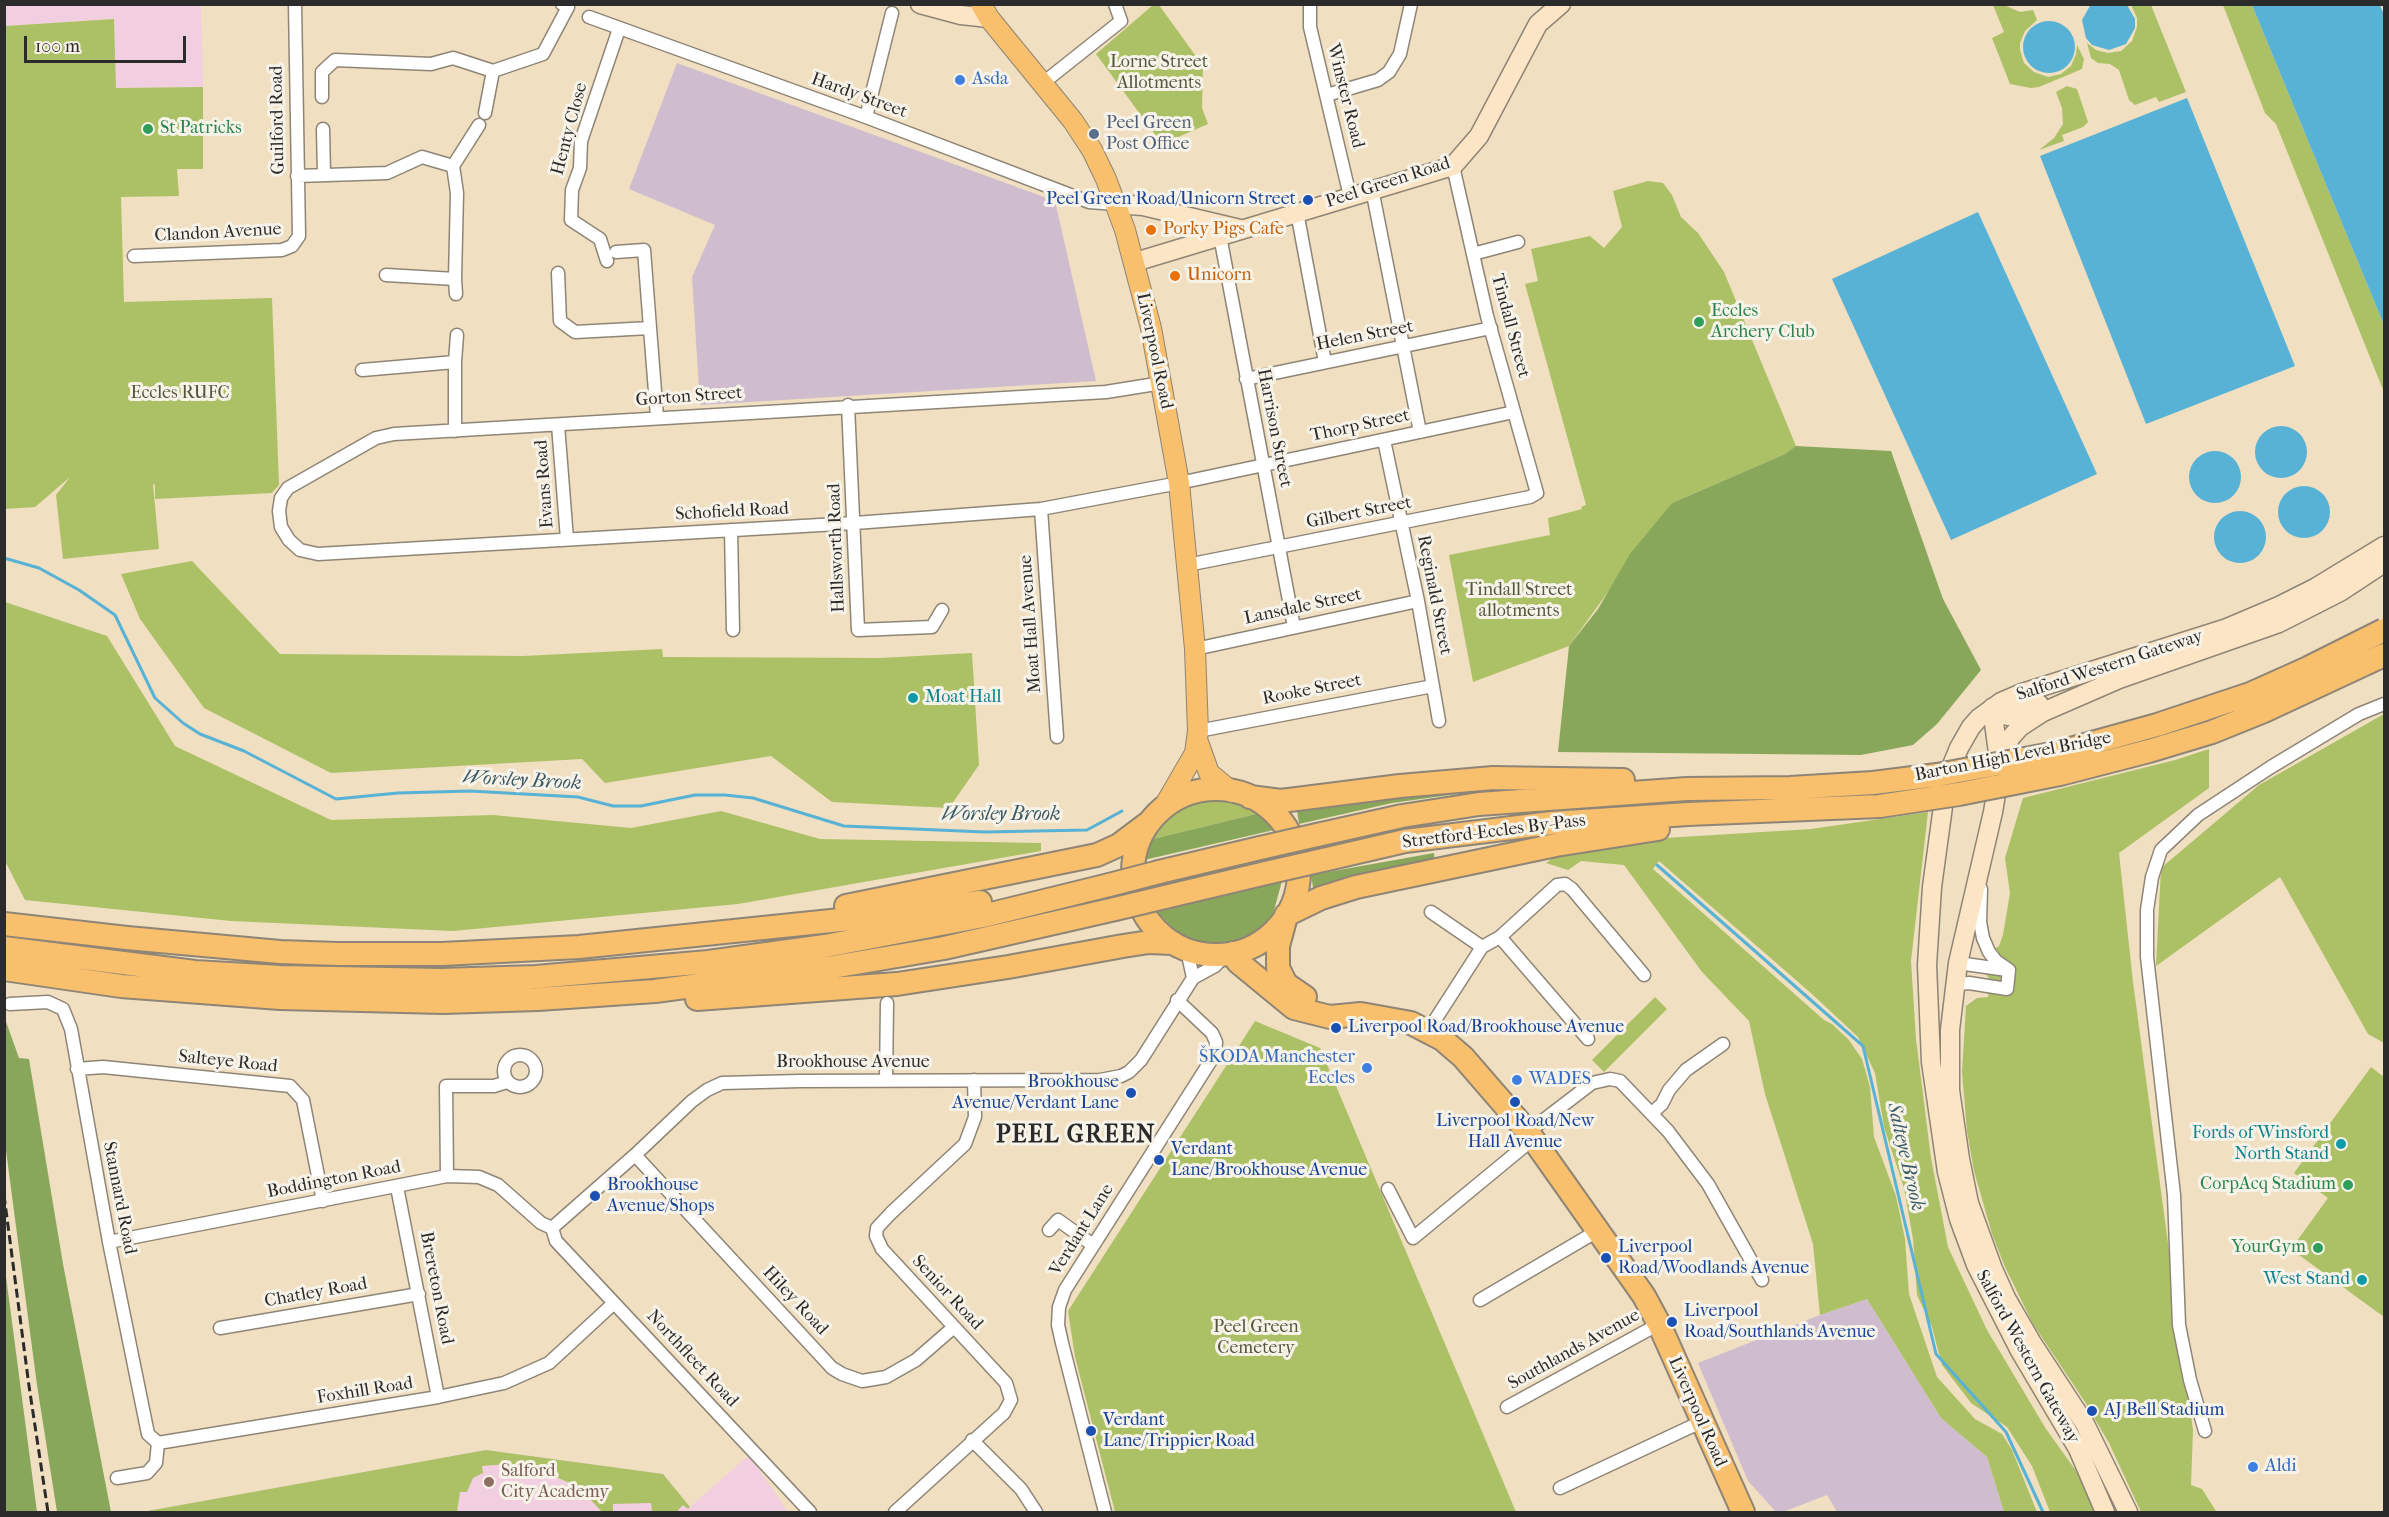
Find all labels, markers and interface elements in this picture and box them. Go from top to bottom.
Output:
scale bar [27,24,189,62]
text: 100 m [35,36,80,57]
street label: Winster Road [1322,42,1368,150]
park label: Lorne Street Allotments [1110,52,1208,94]
street label: Guilford Road [266,65,290,175]
street label: Hardy Street [808,69,910,123]
place label: Asda [972,69,1008,91]
marker: Asda [953,73,967,87]
street label: Henty Close [547,80,593,178]
place label: Peel Green Post Office [1106,113,1192,156]
place label: St Patricks [160,118,242,140]
marker: St Patricks [141,122,155,136]
marker: Peel Green Post Office [1087,127,1101,141]
street label: Peel Green Road [1323,153,1453,213]
place label: Peel Green Road/Unicorn Street [1046,189,1296,211]
marker: Peel Green Road/Unicorn Street [1301,193,1315,207]
street label: Clandon Avenue [154,219,282,247]
place label: Porky Pigs Cafe [1163,219,1284,241]
marker: Porky Pigs Cafe [1144,223,1158,237]
place label: Unicorn [1187,265,1252,287]
marker: Unicorn [1168,269,1182,283]
street label: Tindall Street [1486,272,1534,380]
street label: Liverpool Road [1131,291,1177,411]
place label: Eccles Archery Club [1711,301,1815,344]
marker: Eccles Archery Club [1692,315,1706,329]
street label: Helen Street [1315,316,1415,356]
street label: Harrison Street [1252,367,1296,489]
park label: Eccles RUFC [130,383,230,405]
street label: Gorton Street [635,383,743,411]
street label: Thorp Street [1308,405,1412,447]
street label: Evans Road [531,439,559,529]
street label: Hallsworth Road [824,483,850,613]
street label: Gilbert Street [1305,492,1413,534]
street label: Schofield Road [675,498,789,526]
street label: Reginald Street [1412,533,1456,657]
street label: Moat Hall Avenue [1015,554,1047,694]
park label: Tindall Street allotments [1466,580,1572,622]
street label: Lansdale Street [1242,584,1364,630]
street label: Salford Western Gateway [2014,626,2206,706]
street label: Rooke Street [1261,670,1363,710]
place label: Moat Hall [925,687,1002,709]
marker: Moat Hall [906,691,920,705]
street label: Barton High Level Bridge [1913,727,2113,787]
water label: Worsley Brook [462,766,582,796]
water label: Worsley Brook [941,803,1061,827]
street label: Stretford-Eccles By-Pass [1401,810,1587,854]
place label: Liverpool Road/Brookhouse Avenue [1348,1017,1624,1039]
marker: Liverpool Road/Brookhouse Avenue [1329,1021,1343,1035]
street label: Salteye Road [177,1046,279,1078]
place label: ŠKODA Manchester Eccles [1199,1047,1355,1090]
street label: Brookhouse Avenue [776,1052,930,1074]
marker: ŠKODA Manchester Eccles [1360,1061,1374,1075]
place label: WADES [1529,1069,1591,1091]
place label: Brookhouse Avenue/Verdant Lane [952,1072,1119,1114]
marker: WADES [1510,1073,1524,1087]
marker: Brookhouse Avenue/Verdant Lane [1124,1086,1138,1100]
marker: Liverpool Road/New Hall Avenue [1508,1095,1522,1109]
water label: Salteye Brook [1881,1101,1929,1213]
place label: Liverpool Road/New Hall Avenue [1436,1111,1594,1154]
district label: PEEL GREEN [996,1122,1156,1150]
place label: Fords of Winsford North Stand [2192,1123,2329,1166]
marker: Fords of Winsford North Stand [2334,1137,2348,1151]
place label: Verdant Lane/Brookhouse Avenue [1171,1139,1367,1182]
street label: Stannard Road [97,1140,141,1256]
marker: Verdant Lane/Brookhouse Avenue [1152,1153,1166,1167]
street label: Boddington Road [265,1156,403,1204]
place label: CorpAcq Stadium [2200,1174,2336,1196]
place label: Brookhouse Avenue/Shops [607,1175,714,1218]
marker: CorpAcq Stadium [2341,1178,2355,1192]
street label: Verdant Lane [1045,1180,1119,1280]
marker: Brookhouse Avenue/Shops [588,1189,602,1203]
street label: Brereton Road [414,1230,458,1346]
place label: Liverpool Road/Woodlands Avenue [1618,1237,1809,1280]
place label: YourGym [2231,1237,2306,1259]
marker: YourGym [2311,1241,2325,1255]
street label: Senior Road [907,1251,987,1335]
marker: Liverpool Road/Woodlands Avenue [1599,1251,1613,1265]
street label: Hiley Road [758,1262,832,1340]
street label: Salford Western Gateway [1970,1267,2084,1447]
place label: West Stand [2263,1269,2350,1291]
street label: Chatley Road [263,1273,369,1313]
marker: West Stand [2355,1273,2369,1287]
place label: Liverpool Road/Southlands Avenue [1684,1301,1875,1344]
street label: Southlands Avenue [1504,1305,1644,1395]
street label: Northfleet Road [641,1306,743,1412]
marker: Liverpool Road/Southlands Avenue [1665,1315,1679,1329]
park label: Peel Green Cemetery [1213,1317,1299,1360]
street label: Liverpool Road [1663,1354,1731,1470]
street label: Foxhill Road [315,1373,415,1409]
place label: AJ Bell Stadium [2104,1400,2224,1422]
marker: AJ Bell Stadium [2085,1404,2099,1418]
place label: Verdant Lane/Trippier Road [1103,1410,1255,1452]
marker: Verdant Lane/Trippier Road [1084,1424,1098,1438]
place label: Aldi [2265,1456,2297,1478]
marker: Aldi [2246,1460,2260,1474]
place label: Salford City Academy [501,1461,609,1504]
marker: Salford City Academy [482,1475,496,1489]

